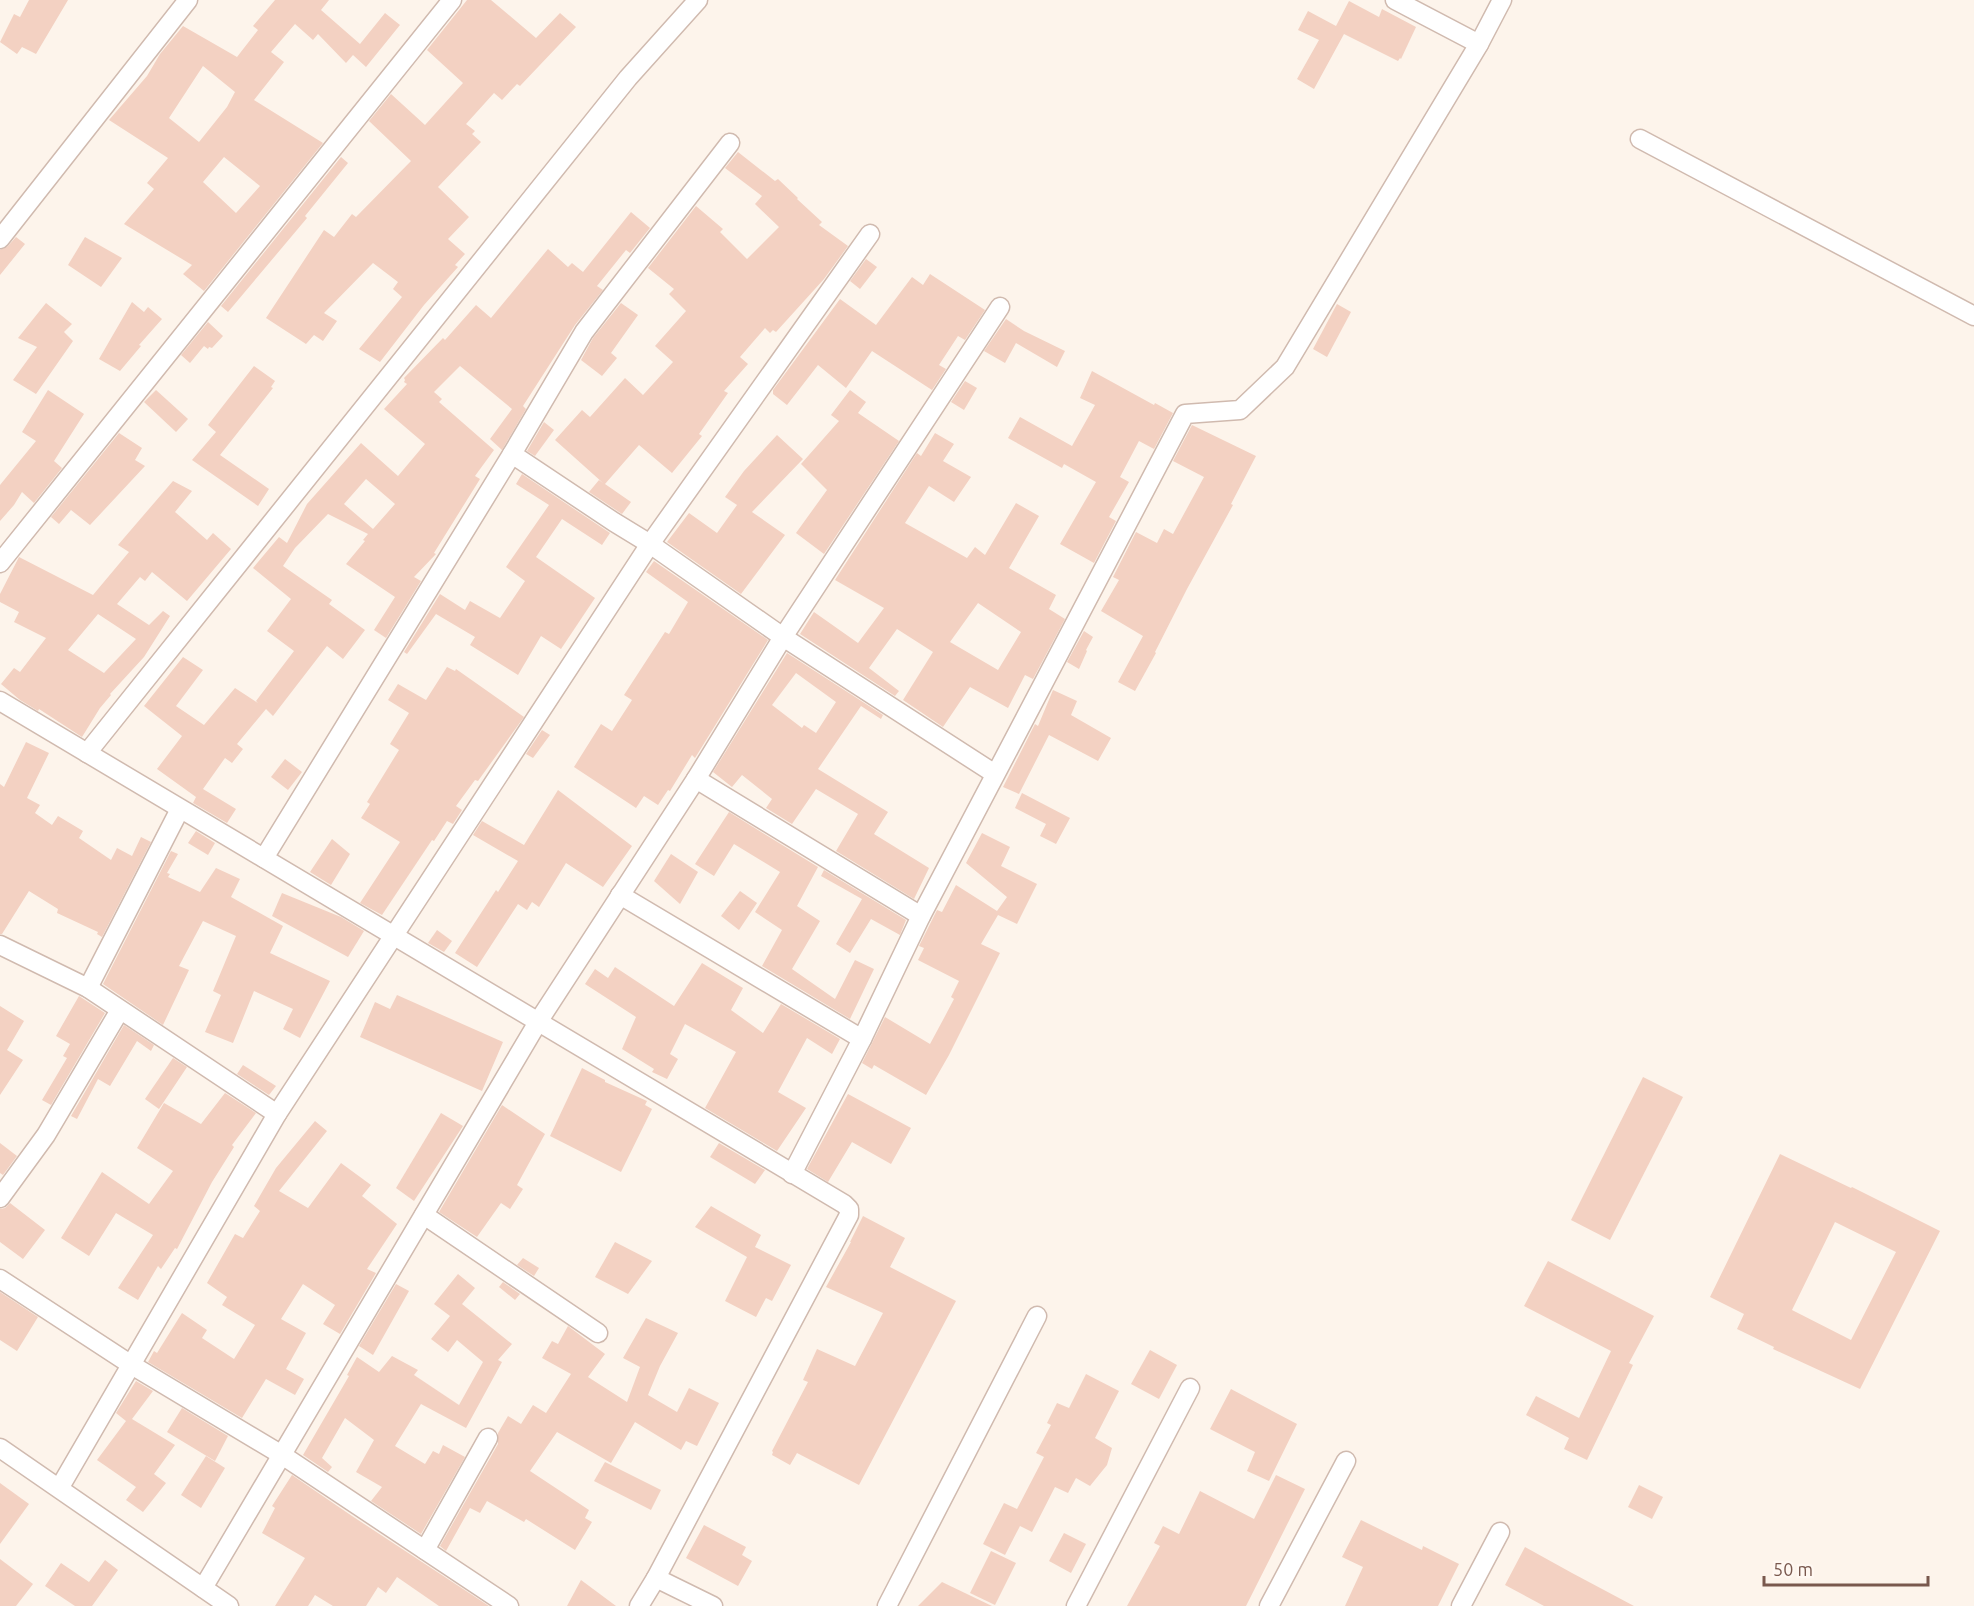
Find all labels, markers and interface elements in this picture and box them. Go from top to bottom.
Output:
scale bar [1764,1549,1928,1587]
text: 50 m [1773,1559,1813,1579]

